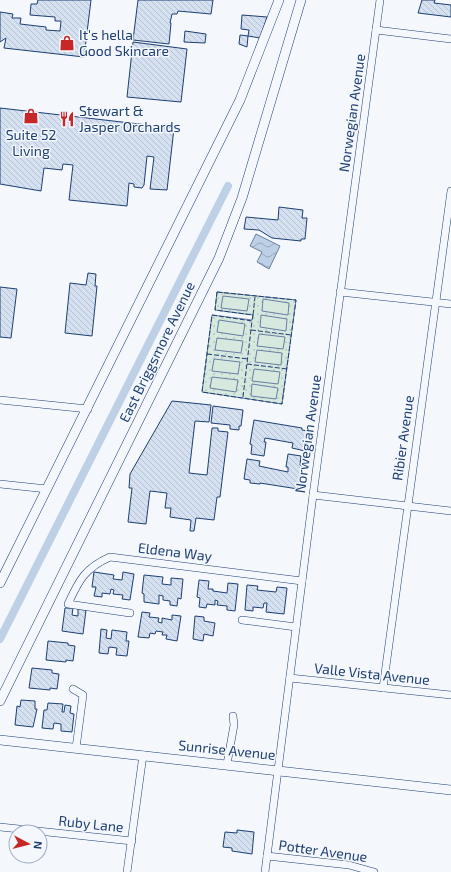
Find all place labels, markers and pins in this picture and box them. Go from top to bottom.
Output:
place label: It's hella Good Skincare [79,26,169,59]
shop icon: It's hella Good Skincare [58,34,76,52]
place label: Stewart & Jasper Orchards [79,102,181,135]
shop icon: Suite 52 Living [22,107,40,125]
restaurant icon: Stewart & Jasper Orchards [58,110,76,128]
place label: Suite 52 Living [6,126,56,159]

